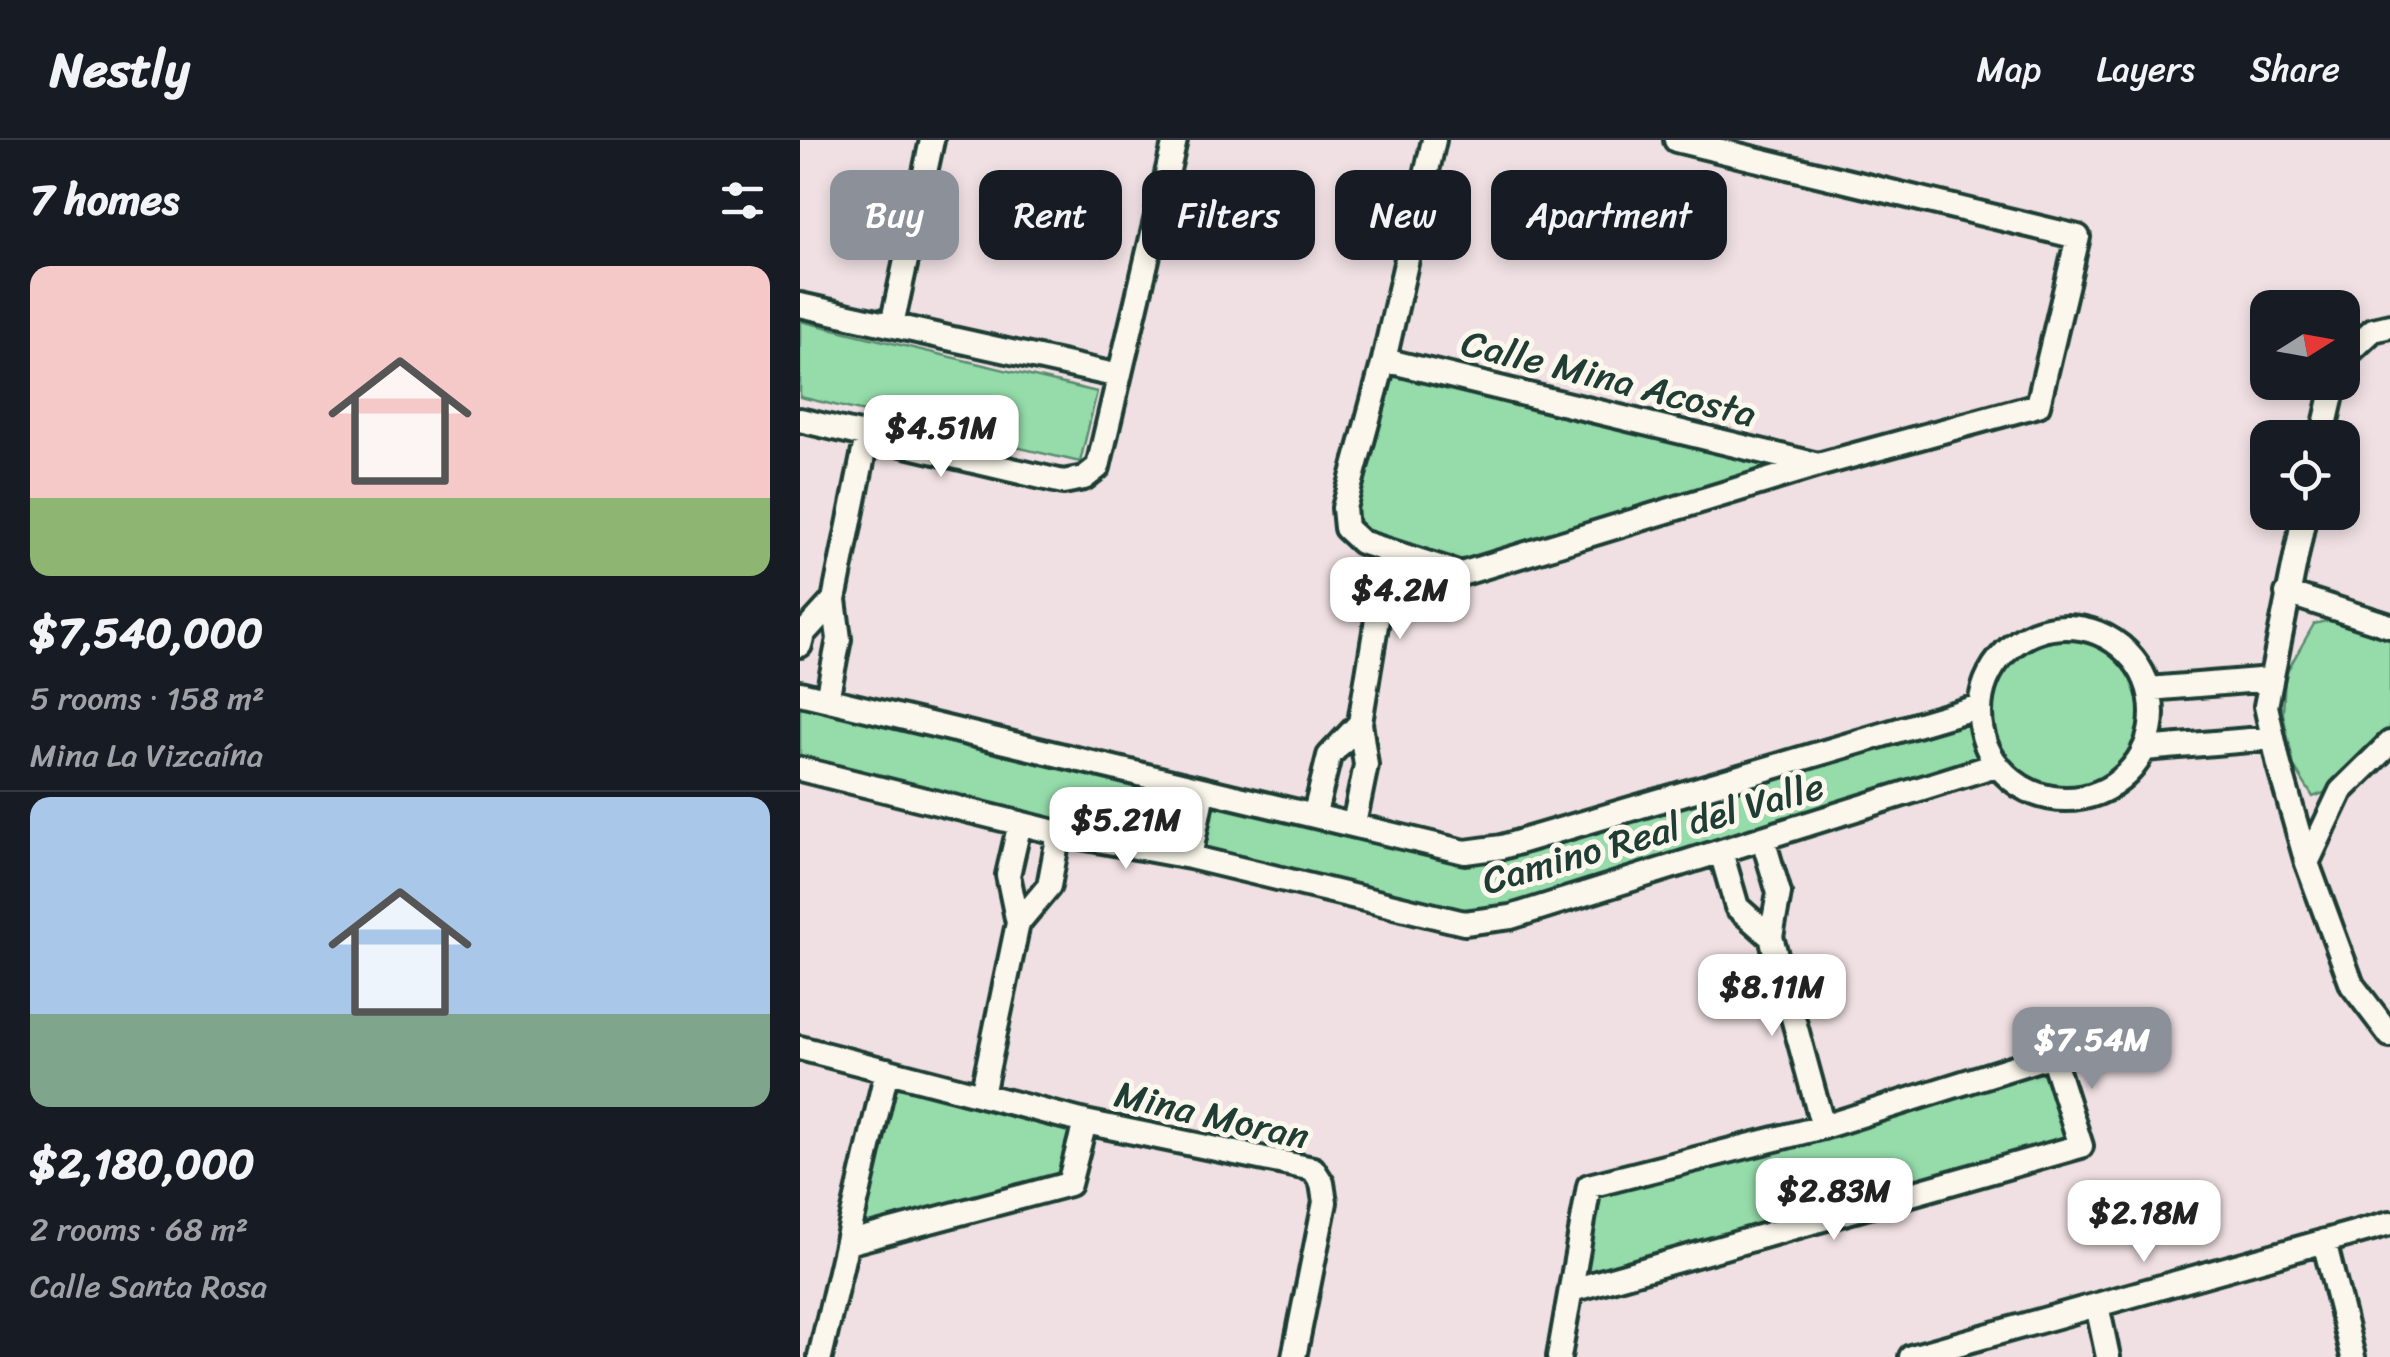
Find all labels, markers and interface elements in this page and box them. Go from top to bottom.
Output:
text: Nestly [50,27,190,112]
text: Map [1977,38,2041,100]
text: Layers [2096,38,2195,100]
text: Share [2250,38,2340,100]
text: 7 homes [30,163,179,237]
chip: Buy [830,170,959,260]
chip: Rent [979,170,1122,260]
chip: Filters [1142,170,1315,260]
chip: New [1335,170,1471,260]
chip: Apartment [1491,170,1727,260]
icon: filters [715,173,770,228]
north arrow [2250,290,2360,400]
map controls [2250,290,2360,530]
street label: Calle Mina Acosta [1455,310,1763,447]
icon: home [310,331,490,511]
pin: $4.51M [860,395,1022,480]
text: $4.51M [886,399,996,456]
button: locate [2250,420,2360,530]
pin: $4.2M [1330,557,1470,642]
text: $4.2M [1352,561,1448,618]
text: $7,540,000 [30,596,263,670]
text: 5 rooms · 158 m² [30,670,264,727]
text: Mina La Vizcaína [30,727,263,784]
street label: Camino Real del Valle [1474,753,1832,914]
pin: $5.21M [1045,787,1207,872]
text: $5.21M [1071,791,1181,848]
icon: home [310,862,490,1042]
pin: $8.11M [1691,954,1853,1039]
text: $8.11M [1720,958,1824,1015]
pin: $7.54M [2011,1007,2173,1092]
text: $7.54M [2034,1011,2150,1068]
street label: Mina Moran [1108,1061,1316,1170]
text: $2,180,000 [30,1127,255,1201]
pin: $2.83M [1753,1158,1915,1243]
text: $2.83M [1778,1162,1890,1219]
pin: $2.18M [2063,1180,2225,1265]
text: $2.18M [2090,1184,2198,1241]
text: 2 rooms · 68 m² [30,1201,248,1258]
text: Calle Santa Rosa [30,1258,267,1315]

